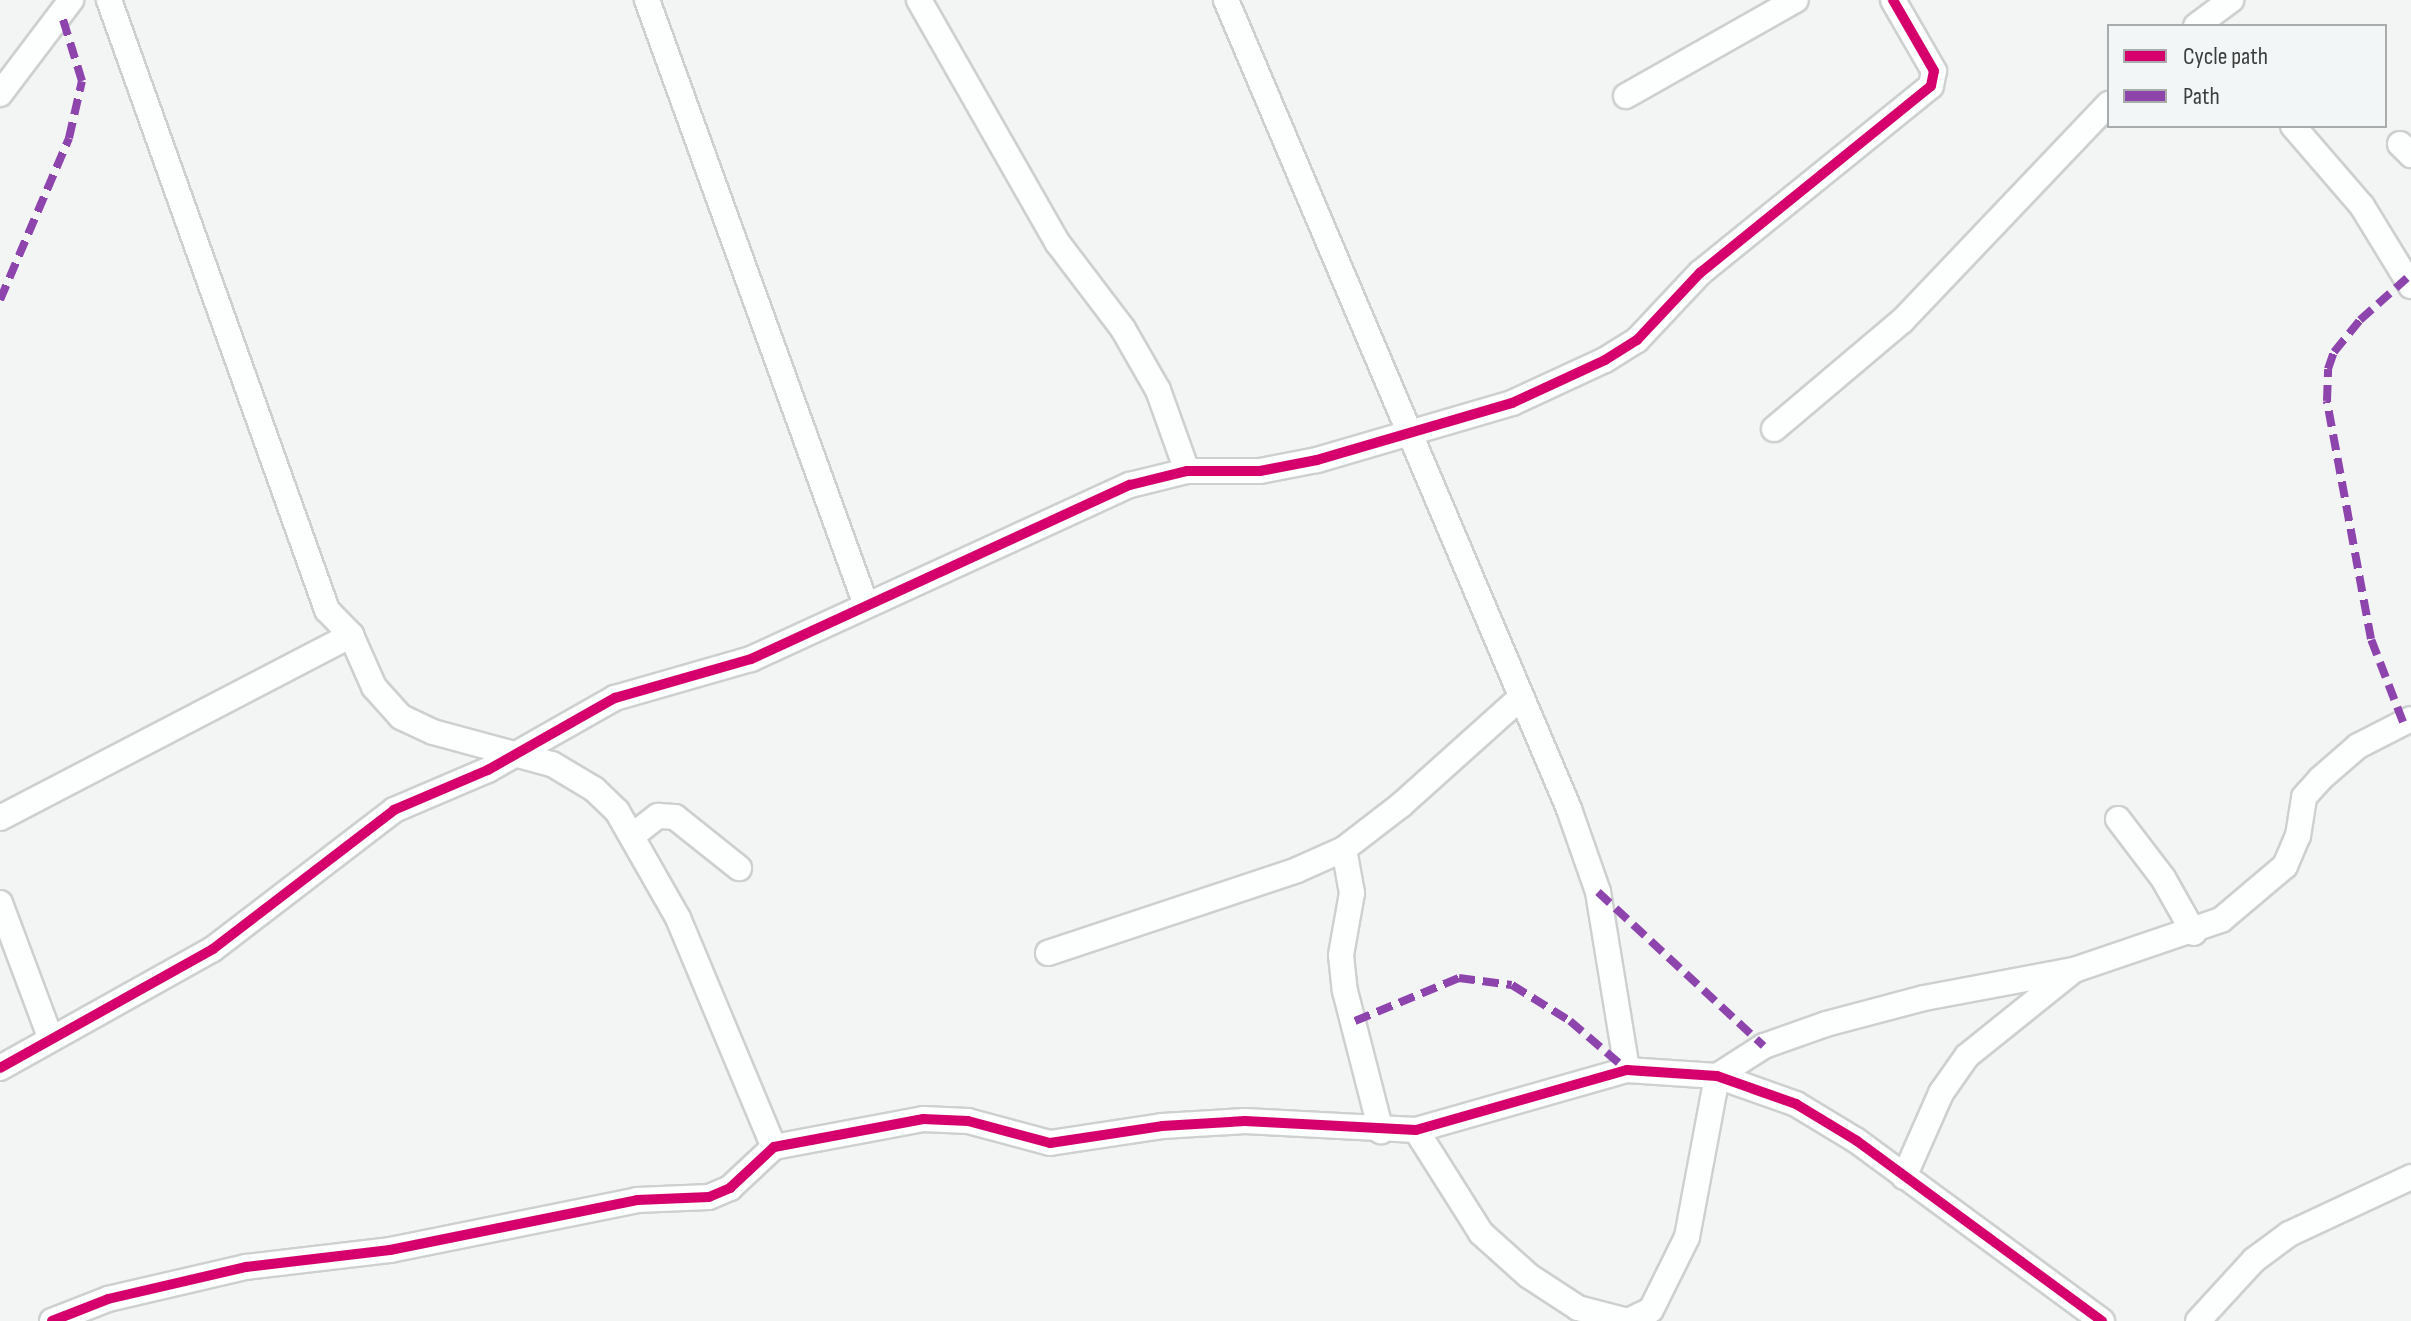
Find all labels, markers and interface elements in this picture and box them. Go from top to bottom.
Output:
legend [2107,24,2387,128]
text: Cycle path [2183,42,2268,71]
text: Path [2183,82,2220,111]

